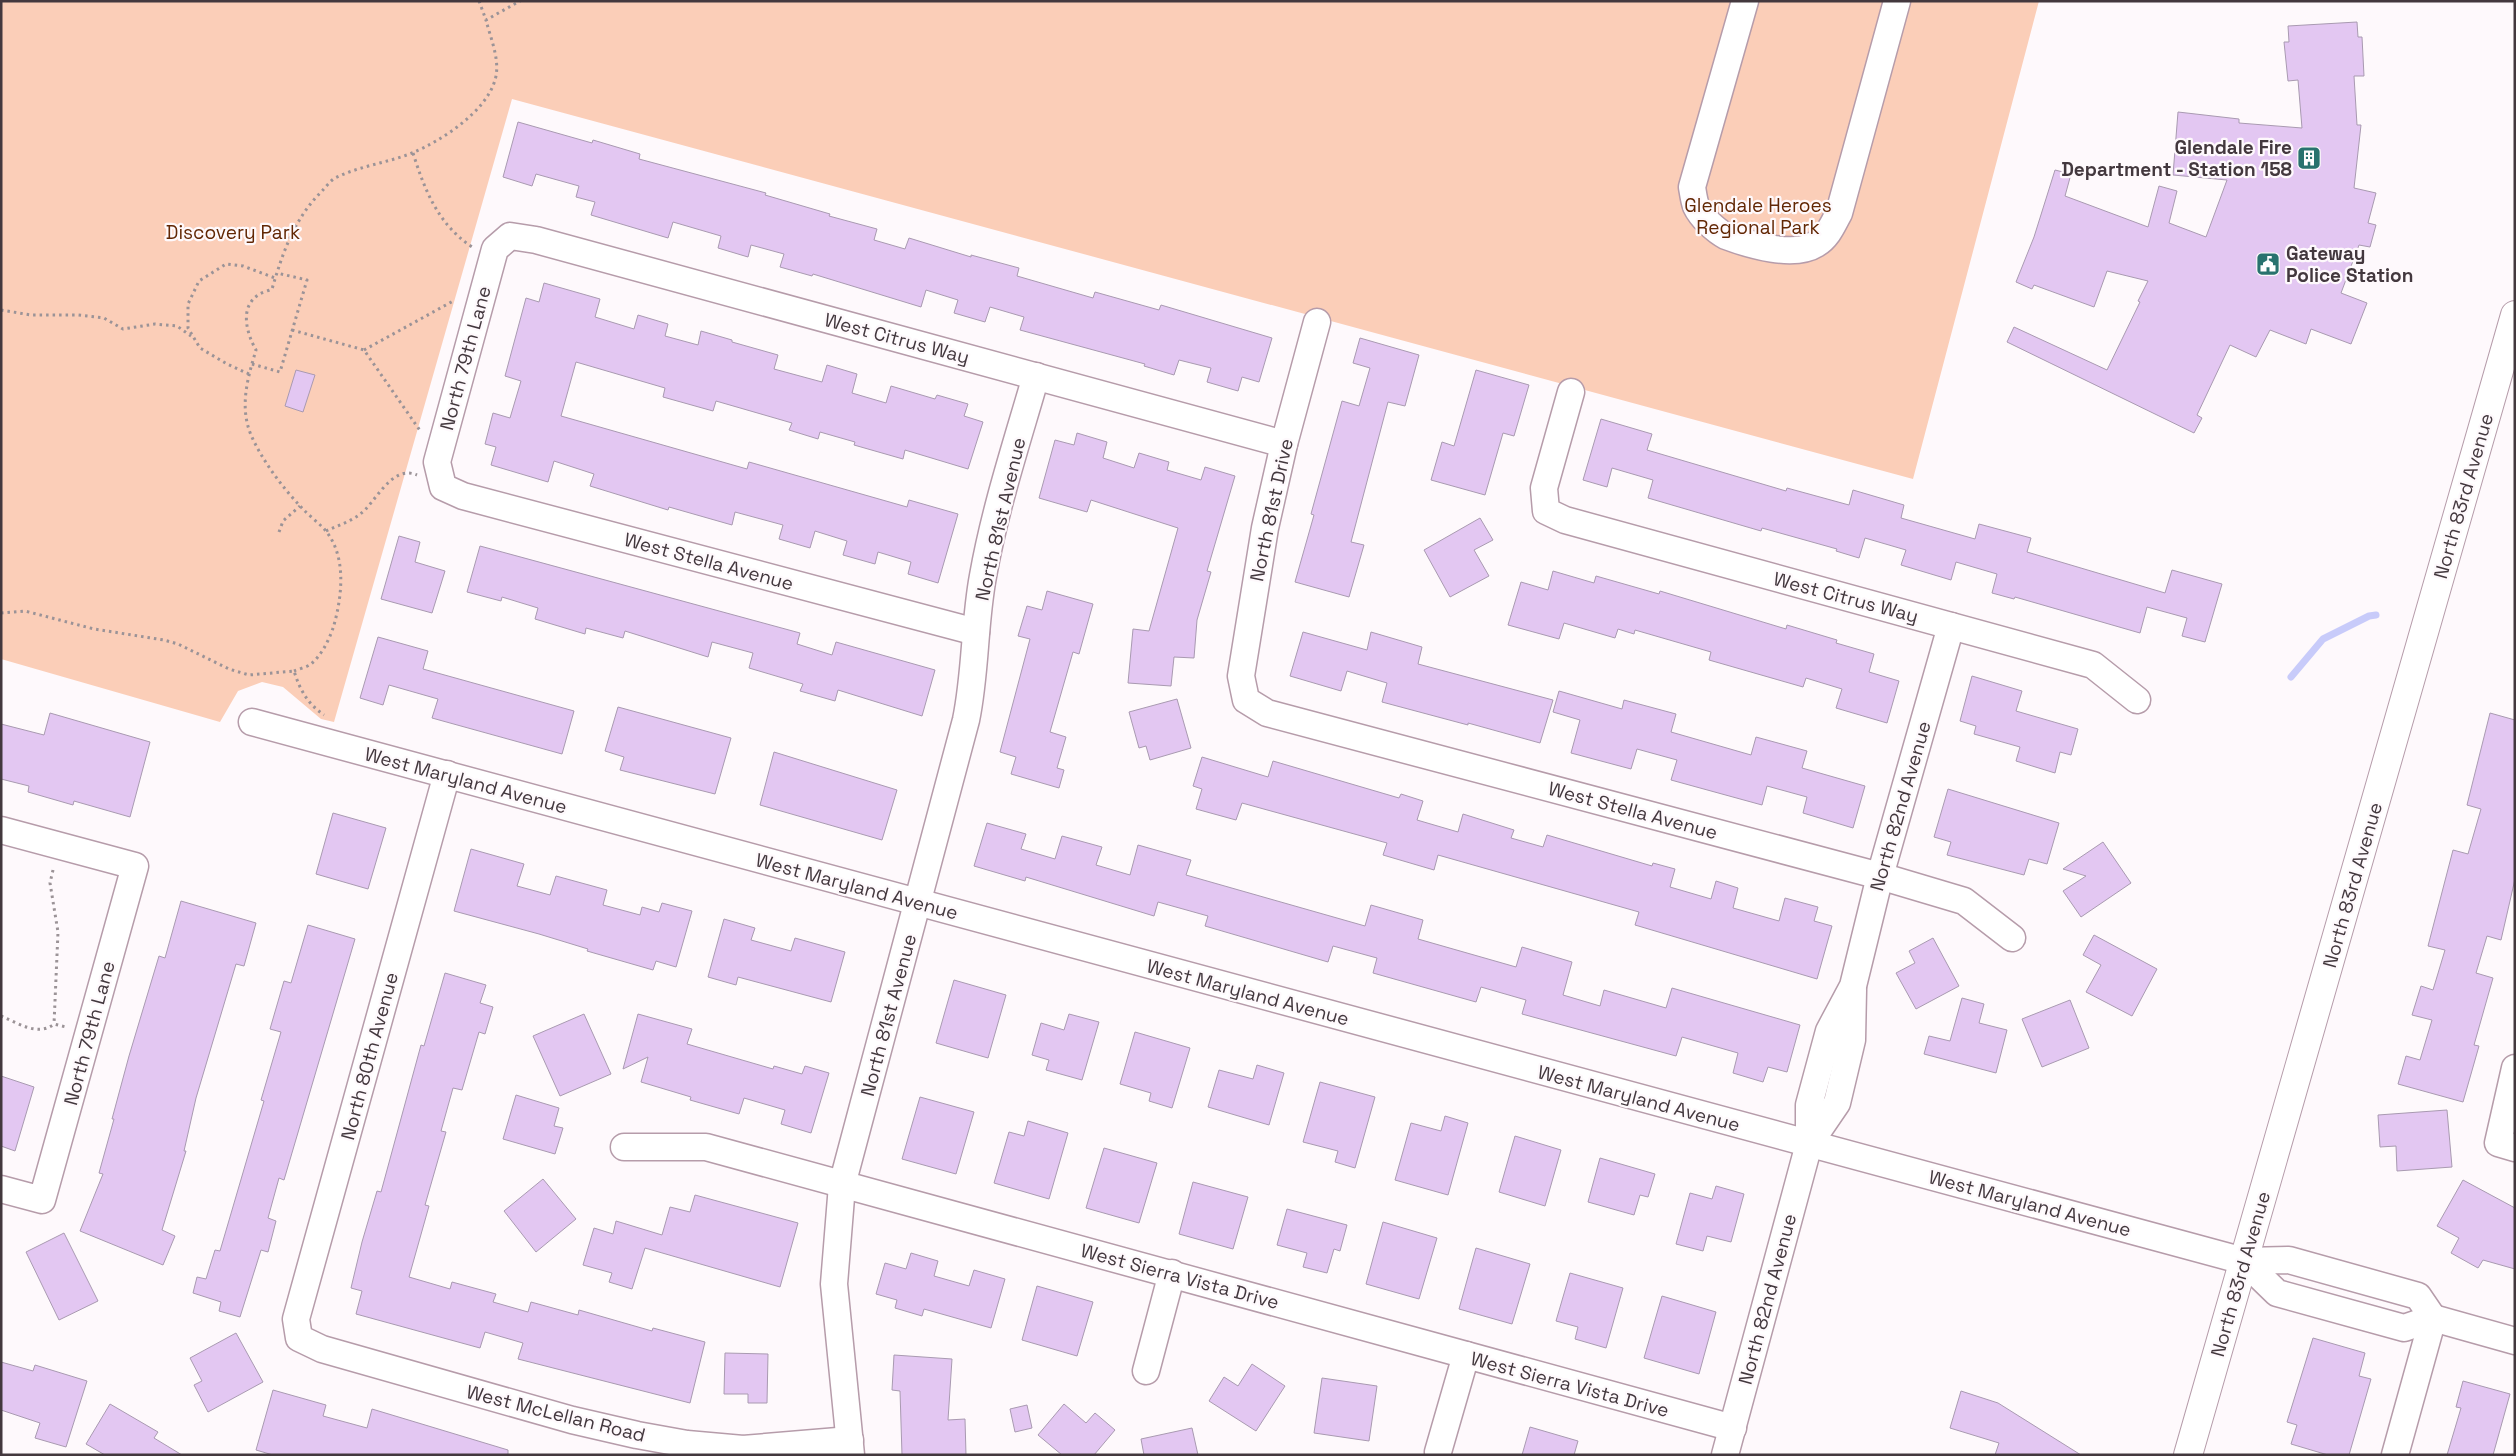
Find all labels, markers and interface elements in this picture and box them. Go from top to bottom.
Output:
place label: Glendale Fire Department - Station 158 [2061,135,2292,182]
building icon: Glendale Fire Department - Station 158 [2296,145,2322,171]
park label: Glendale Heroes Regional Park [1684,193,1832,240]
park label: Discovery Park [166,220,300,245]
place label: Gateway Police Station [2286,241,2413,288]
public building icon: Gateway Police Station [2255,251,2281,277]
street label: North 79th Lane [434,283,497,433]
street label: West Citrus Way [822,307,972,370]
street label: North 83rd Avenue [2428,411,2499,582]
street label: North 81st Avenue [970,435,1031,603]
street label: North 81st Drive [1244,436,1299,584]
street label: West Stella Avenue [621,527,796,596]
street label: West Citrus Way [1771,566,1921,629]
street label: North 82nd Avenue [1864,718,1937,894]
street label: West Maryland Avenue [362,741,570,820]
street label: West Stella Avenue [1545,776,1720,845]
street label: North 83rd Avenue [2317,800,2388,971]
street label: West Maryland Avenue [753,847,961,926]
street label: North 81st Avenue [855,931,922,1099]
street label: West Maryland Avenue [1144,953,1352,1032]
street label: North 79th Lane [58,958,121,1108]
street label: North 80th Avenue [335,969,404,1143]
street label: West Maryland Avenue [1535,1059,1743,1138]
street label: West Maryland Avenue [1926,1164,2134,1243]
street label: North 83rd Avenue [2205,1189,2276,1360]
street label: North 82nd Avenue [1733,1211,1802,1387]
street label: West Sierra Vista Drive [1078,1238,1282,1315]
street label: West Sierra Vista Drive [1468,1346,1672,1423]
street label: West McLellan Road [464,1379,648,1448]

